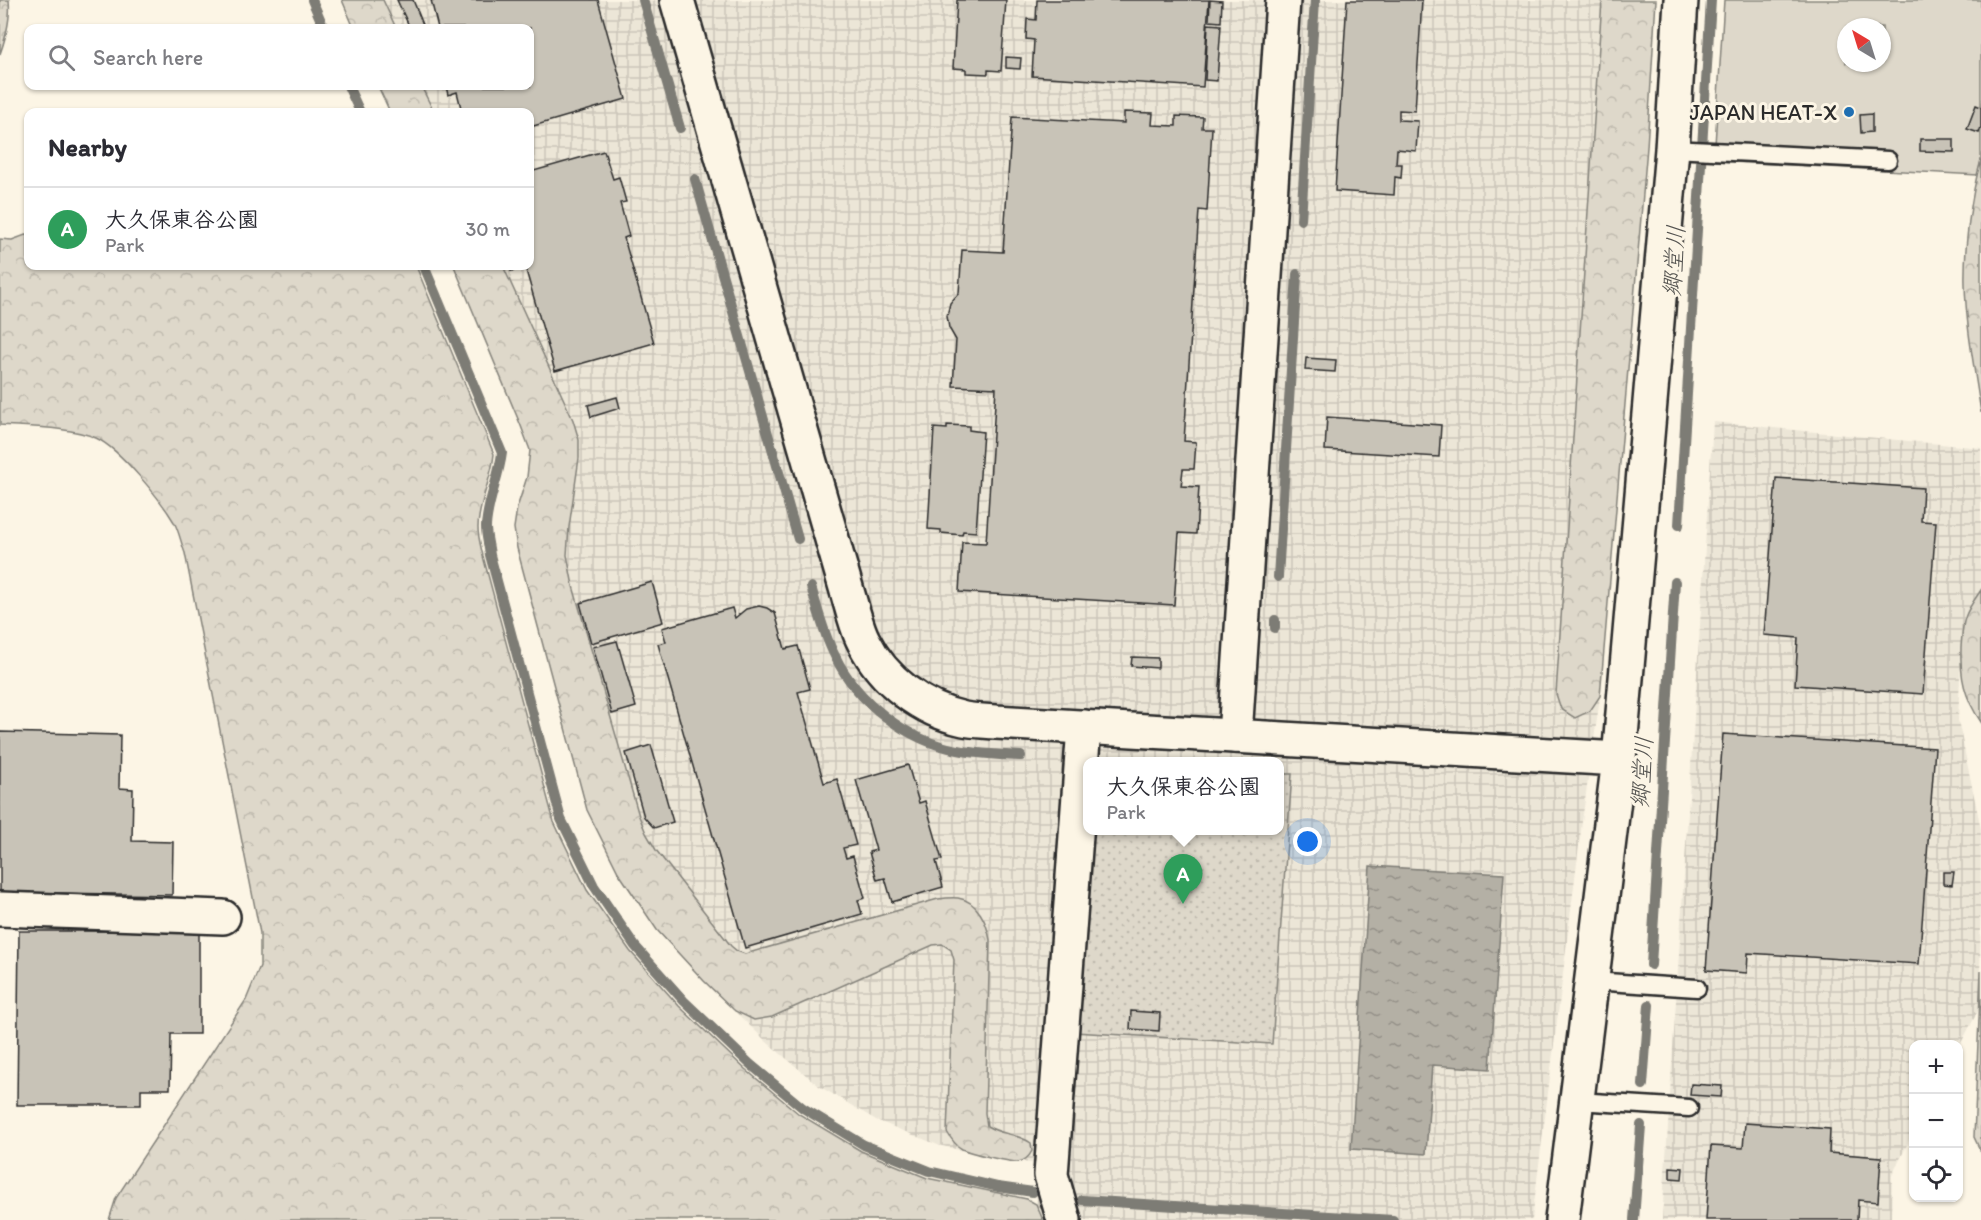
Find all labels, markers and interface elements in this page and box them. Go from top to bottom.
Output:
north arrow [1837,18,1891,72]
search box [24,24,534,90]
icon: search [45,41,78,74]
text: Search here [93,44,203,71]
place label: JAPAN HEAT-X [1689,99,1837,126]
marker: JAPAN HEAT-X [1842,105,1856,119]
text: Nearby [48,131,127,163]
text: 大久保東谷公園 [105,206,259,233]
text: A [61,217,74,241]
text: 30 m [465,217,510,241]
water label: 郷堂川 [1657,224,1690,298]
text: Park [105,233,144,257]
water label: 郷堂川 [1625,735,1658,809]
popup [1083,757,1284,835]
text: 大久保東谷公園 [1106,773,1261,800]
text: Park [1106,800,1146,824]
your location [1293,827,1322,856]
pin: A [1164,854,1202,904]
map controls [1909,1040,1963,1202]
button: + [1909,1040,1963,1094]
button: − [1909,1094,1963,1148]
button: locate [1909,1148,1963,1202]

